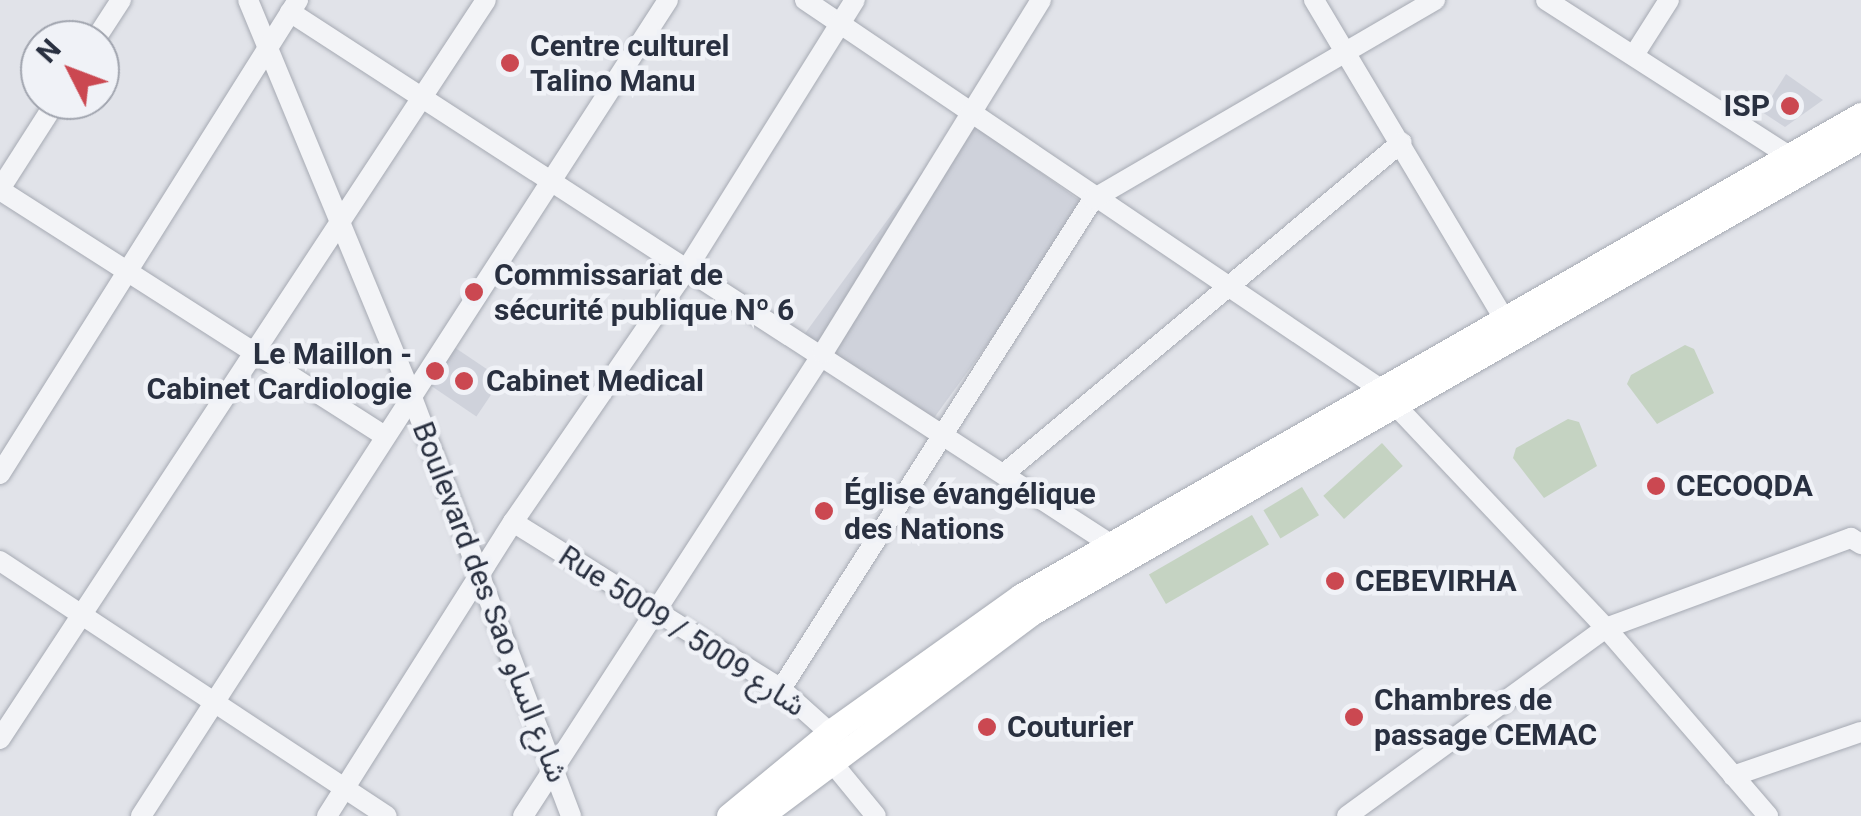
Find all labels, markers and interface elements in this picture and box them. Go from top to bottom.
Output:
north arrow [20,20,120,120]
place label: Centre culturel Talino Manu [530,28,729,98]
text: N [30,33,68,69]
marker: Centre culturel Talino Manu [499,52,521,74]
place label: ISP [1723,88,1770,124]
marker: ISP [1779,95,1801,117]
place label: Commissariat de sécurité publique Nº 6 [494,257,794,328]
marker: Commissariat de sécurité publique Nº 6 [463,281,485,303]
place label: Le Maillon - Cabinet Cardiologie [147,336,412,406]
marker: Le Maillon - Cabinet Cardiologie [422,358,448,384]
place label: Cabinet Medical [486,363,704,399]
marker: Cabinet Medical [451,368,477,394]
street label: Boulevard des Sao شارع الساو [405,417,575,787]
place label: CECOQDA [1676,468,1813,504]
marker: CECOQDA [1645,475,1667,497]
place label: Église évangélique des Nations [844,476,1096,546]
marker: Église évangélique des Nations [813,500,835,522]
street label: Rue 5009 / شارع 5009 [552,538,812,724]
place label: CEBEVIRHA [1355,563,1517,599]
marker: CEBEVIRHA [1324,570,1346,592]
place label: Chambres de passage CEMAC [1374,682,1597,752]
marker: Chambres de passage CEMAC [1343,706,1365,728]
place label: Couturier [1007,709,1133,745]
marker: Couturier [976,716,998,738]

